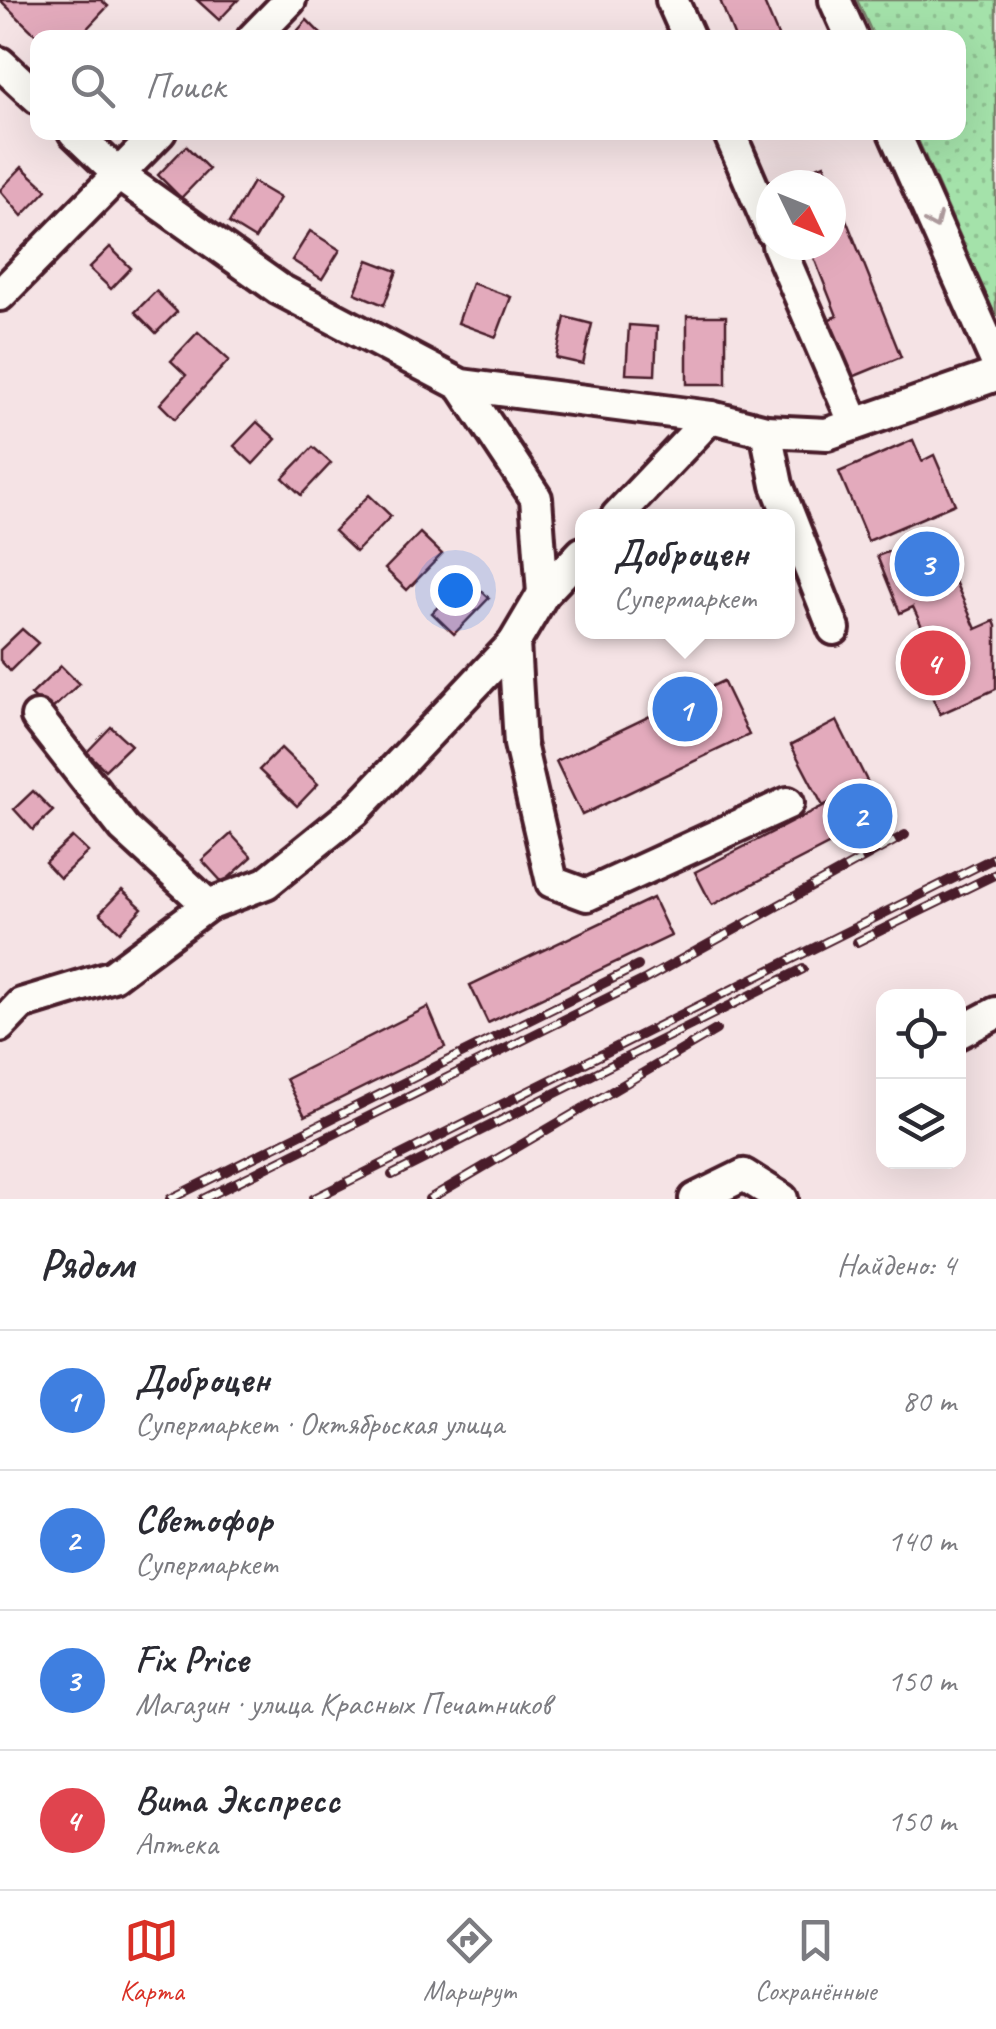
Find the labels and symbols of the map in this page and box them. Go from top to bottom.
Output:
north arrow [756,170,846,260]
one-way arrow [922,212,942,230]
pin: 3 [894,526,960,602]
your location [430,565,481,616]
pin: 4 [900,626,966,700]
pin: 1 [652,672,718,746]
pin: 2 [828,778,892,854]

